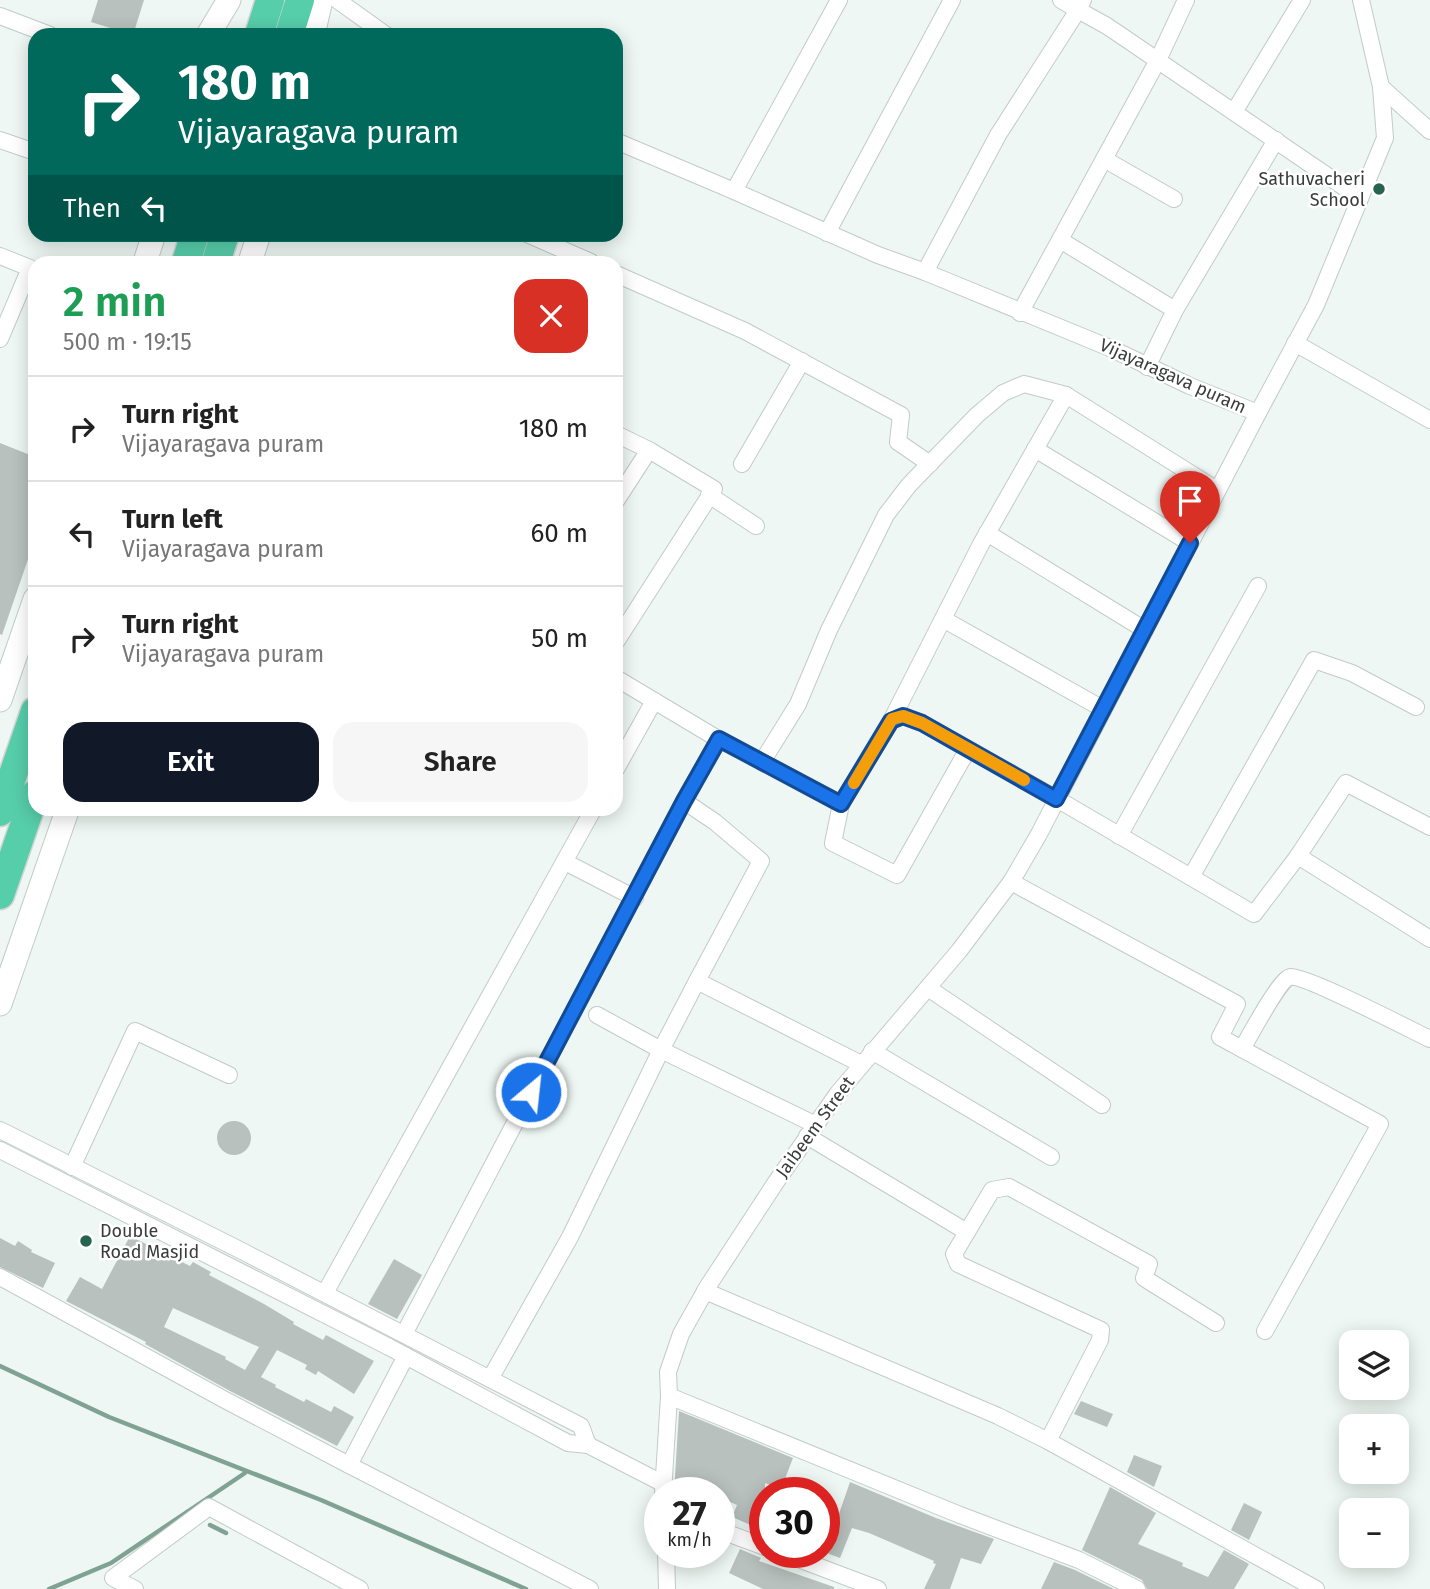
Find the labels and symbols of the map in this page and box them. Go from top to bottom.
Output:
place label: Sathuvacheri School [1259,168,1365,211]
marker: Sathuvacheri School [1371,181,1387,197]
street label: Vijayaragava puram [1096,334,1250,418]
pin [1160,471,1220,543]
position arrow [494,1055,568,1129]
street label: Jaibeem Street [771,1072,859,1182]
place label: Double Road Masjid [100,1220,199,1263]
marker: Double Road Masjid [78,1233,94,1249]
speed limit sign: 30 [749,1477,840,1568]

